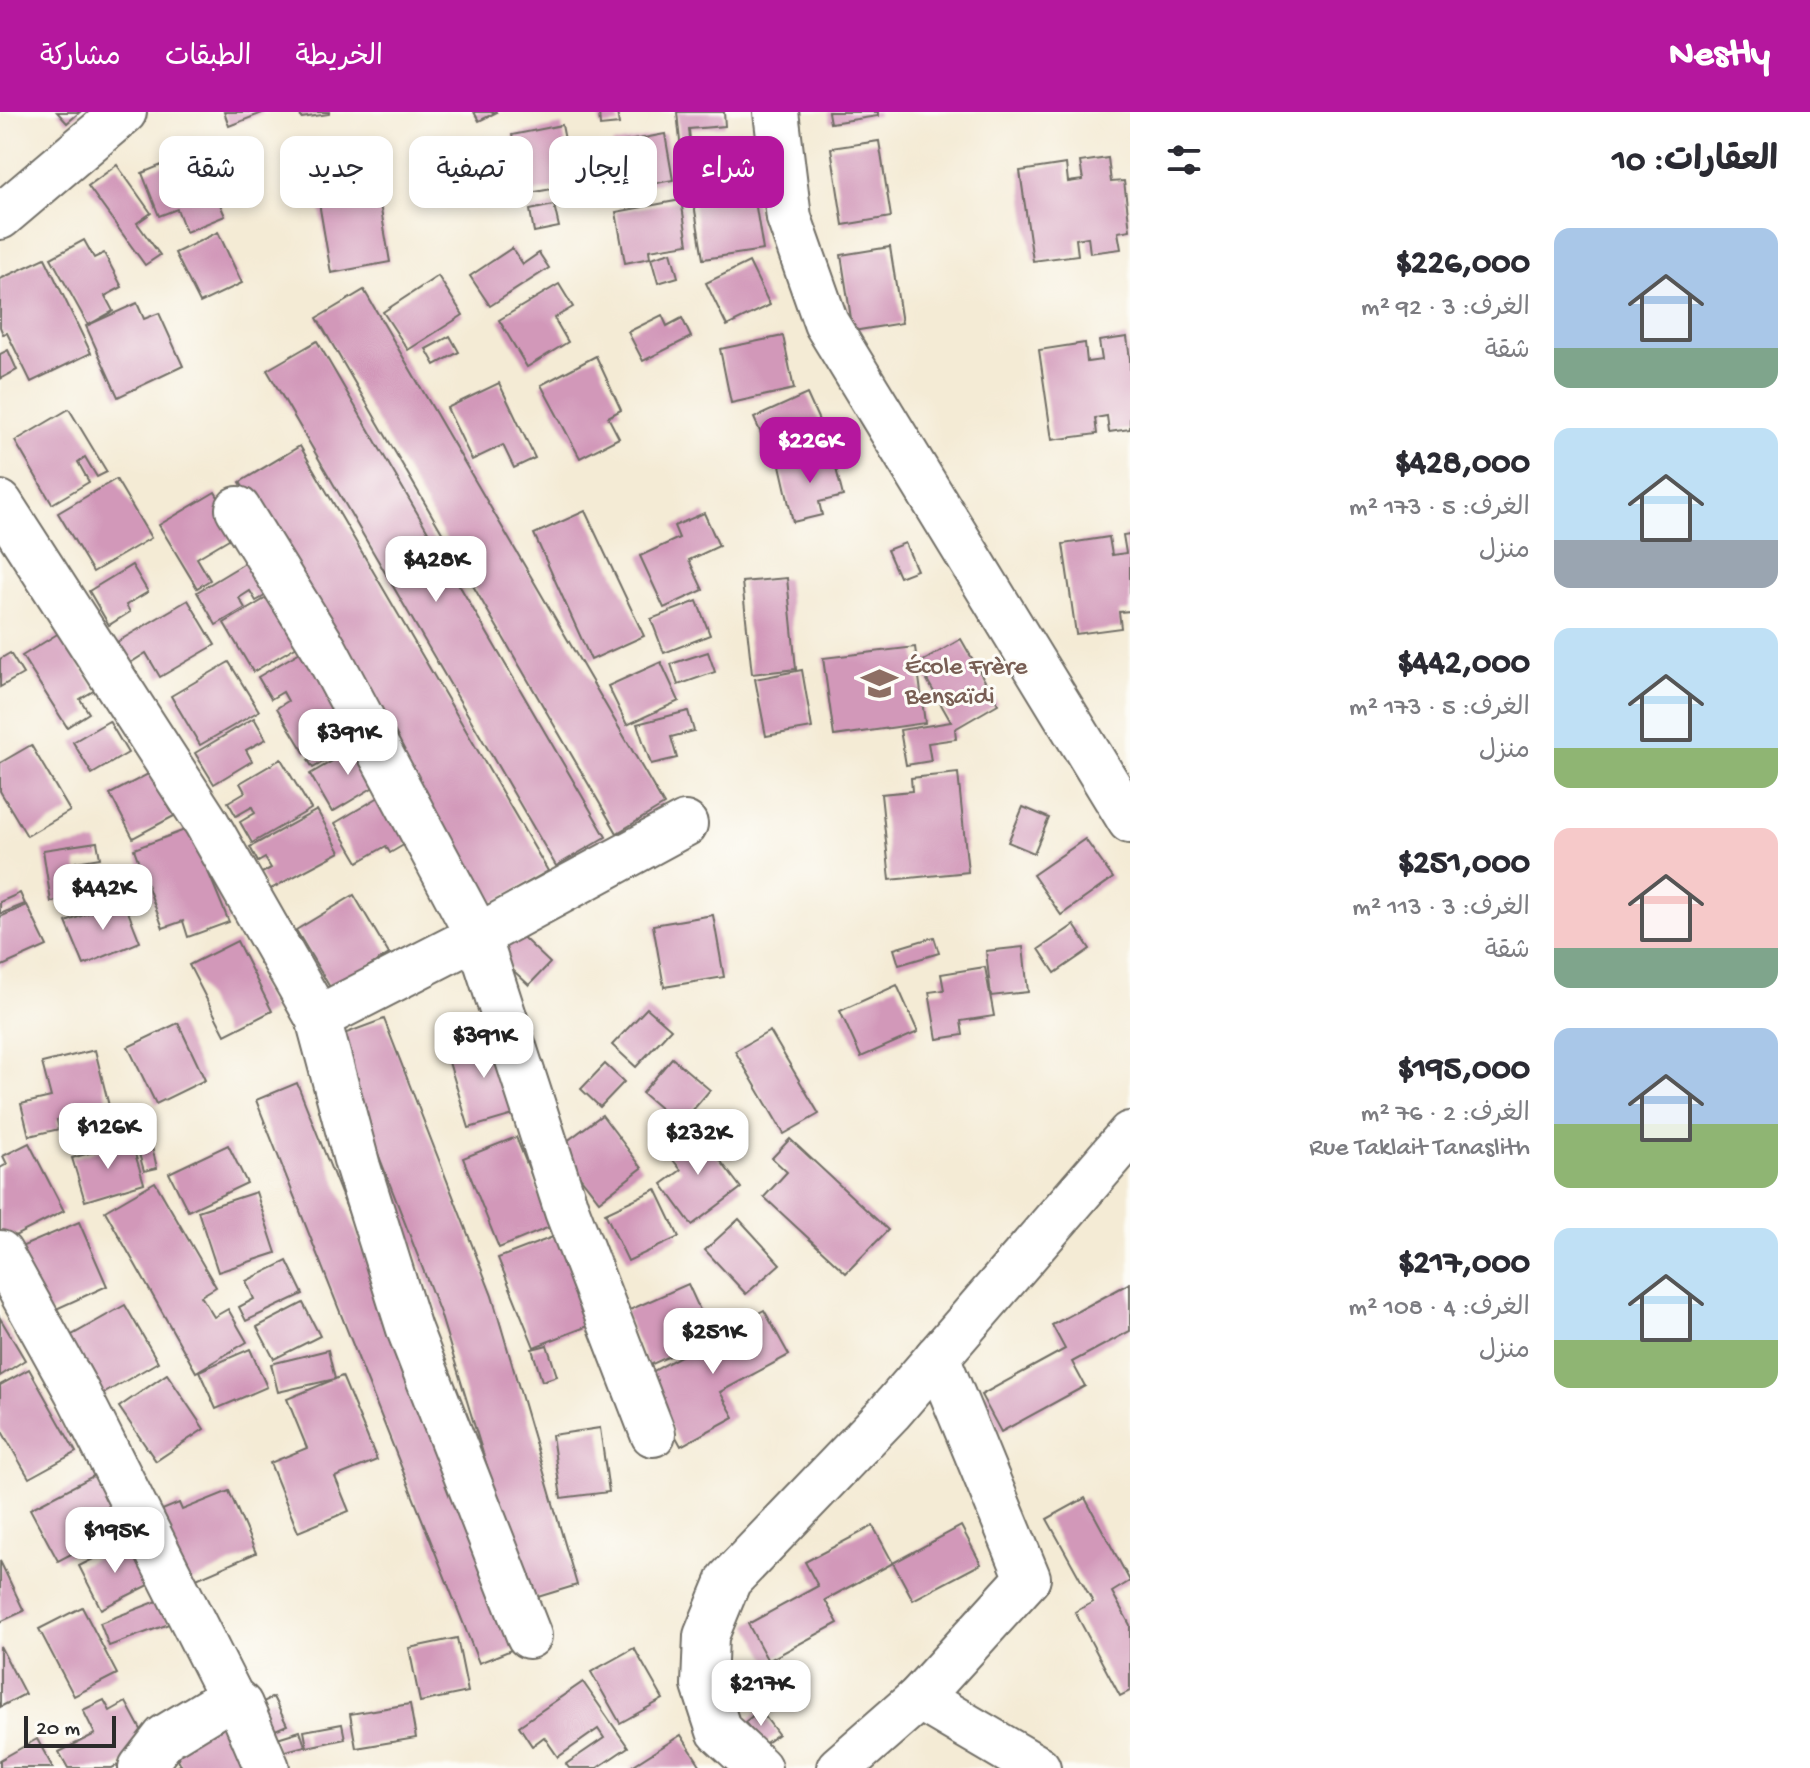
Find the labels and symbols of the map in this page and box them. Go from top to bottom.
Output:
pin: $226K [754,417,866,485]
pin: $428K [380,536,492,604]
place label: École Frère Bensaïdi [904,653,1028,714]
school or university icon: École Frère Bensaïdi [860,664,898,702]
pin: $391K [292,709,404,777]
pin: $442K [47,864,159,932]
pin: $391K [428,1012,540,1080]
pin: $126K [52,1103,164,1171]
pin: $232K [642,1109,754,1177]
pin: $251K [657,1308,769,1376]
pin: $195K [59,1507,171,1575]
pin: $217K [705,1660,817,1728]
scale bar [24,1712,116,1748]

